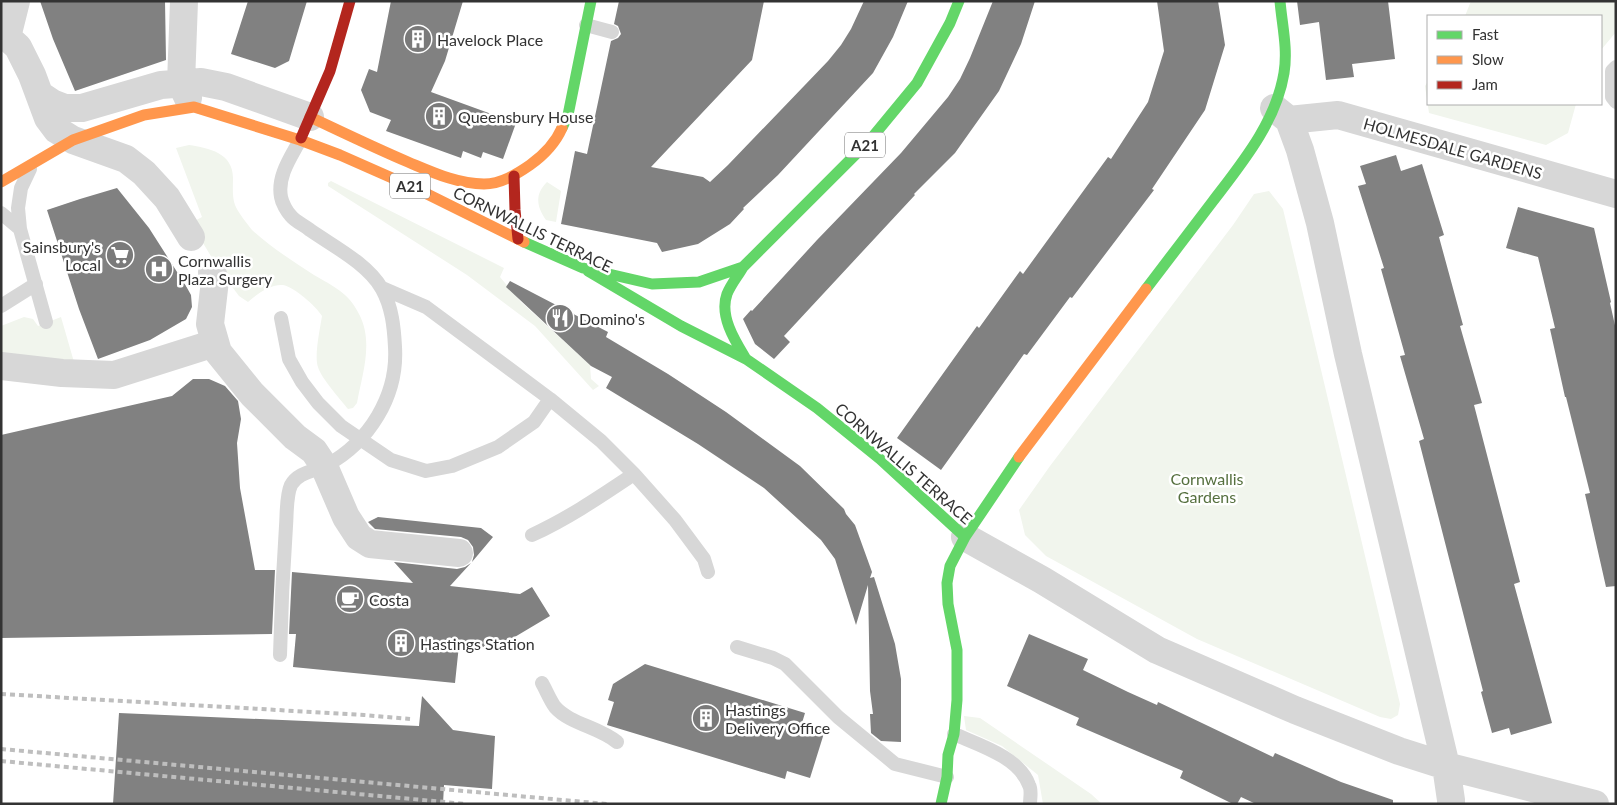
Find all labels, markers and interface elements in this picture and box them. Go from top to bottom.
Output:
legend [1427,15,1602,105]
building icon: Havelock Place [403,24,433,54]
text: Fast [1472,25,1499,43]
place label: Havelock Place [437,30,543,49]
text: Slow [1472,50,1504,68]
text: Jam [1472,75,1498,93]
building icon: Queensbury House [424,101,454,131]
place label: Queensbury House [458,107,593,126]
street label: HOLMESDALE GARDENS [1361,113,1545,183]
road number: A21 [845,132,885,158]
road number: A21 [390,174,430,198]
street label: CORNWALLIS TERRACE [450,182,616,276]
place label: Sainsbury's Local [23,237,101,274]
supermarket icon: Sainsbury's Local [105,240,135,270]
place label: Cornwallis Plaza Surgery [178,251,273,288]
hospital icon: Cornwallis Plaza Surgery [144,254,174,284]
restaurant icon: Domino's [545,303,575,333]
place label: Domino's [579,309,645,328]
street label: CORNWALLIS TERRACE [832,399,976,527]
park label: Cornwallis Gardens [1170,469,1244,506]
cafe icon: Costa [335,584,365,614]
place label: Costa [369,590,409,609]
building icon: Hastings Station [386,628,416,658]
place label: Hastings Station [420,634,535,653]
place label: Hastings Delivery Office [725,700,830,737]
building icon: Hastings Delivery Office [691,703,721,733]

